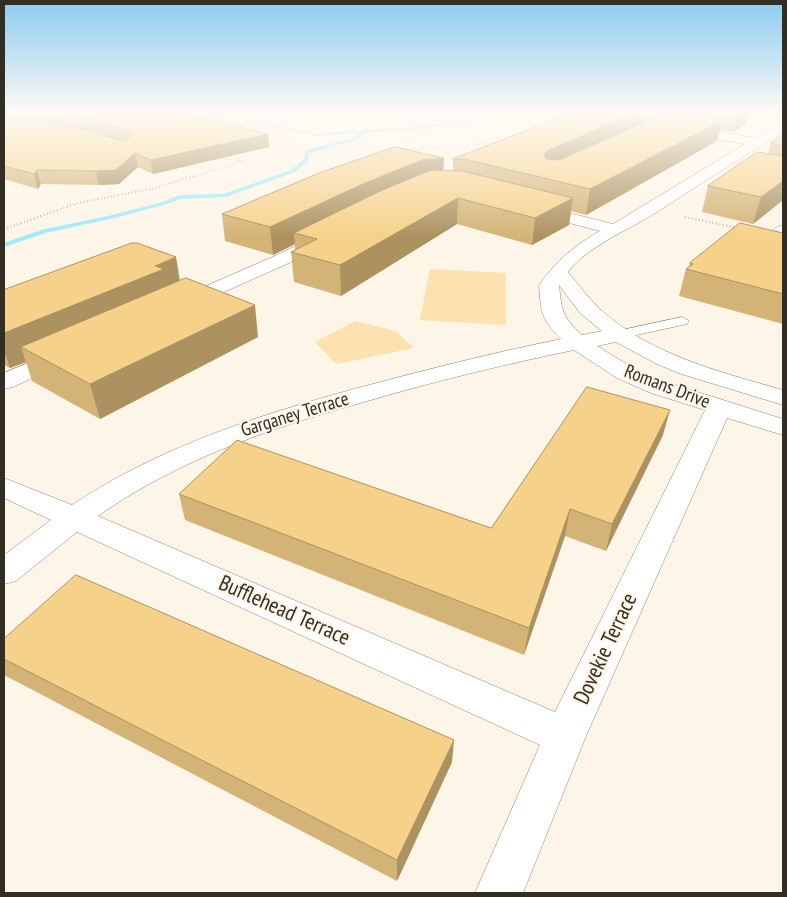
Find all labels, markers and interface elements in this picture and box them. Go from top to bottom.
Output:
street label: Romans Drive [621,360,713,414]
street label: Garganey Terrace [238,388,352,442]
street label: Bufflehead Terrace [214,570,354,652]
street label: Dovekie Terrace [569,589,643,709]

